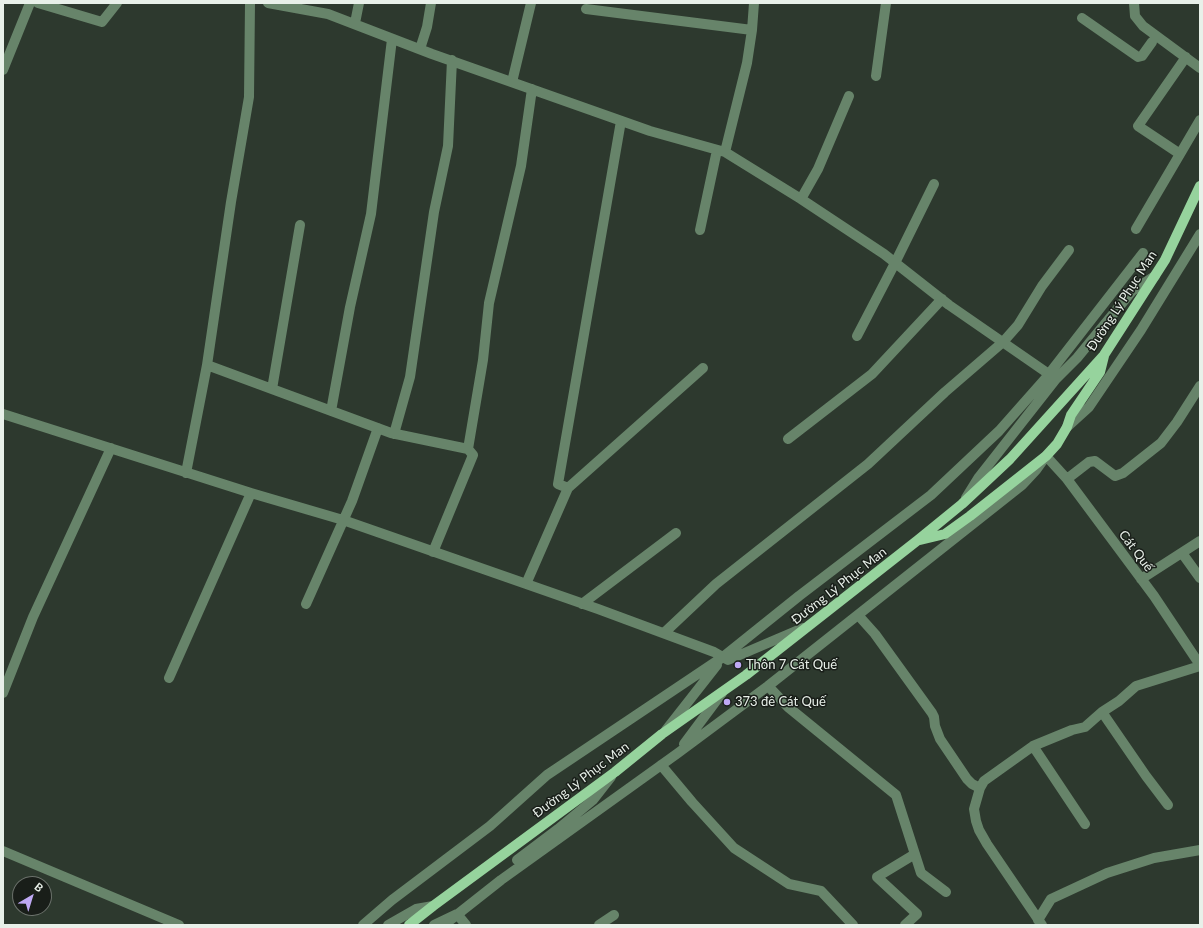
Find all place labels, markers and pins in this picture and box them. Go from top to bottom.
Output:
place label: Thôn 7 Cát Quế [746,657,837,673]
marker: Thôn 7 Cát Quế [733,660,743,670]
place label: 373 đê Cát Quế [735,694,826,710]
marker: 373 đê Cát Quế [722,697,732,707]

